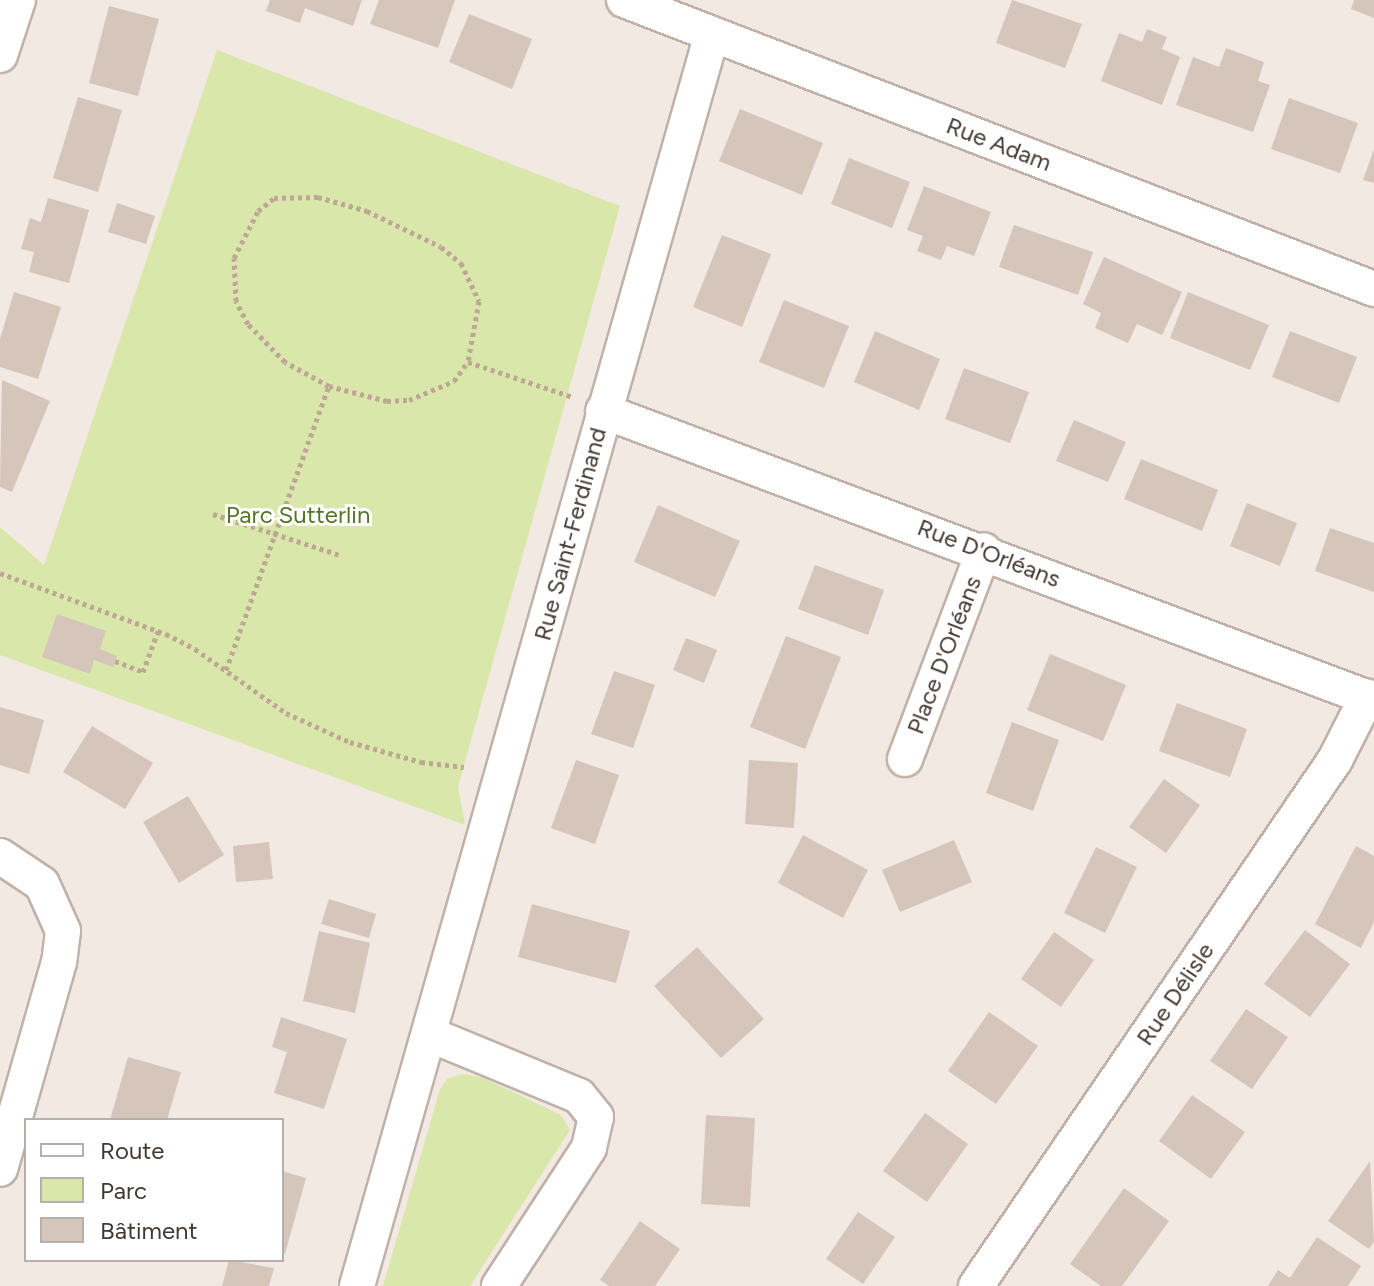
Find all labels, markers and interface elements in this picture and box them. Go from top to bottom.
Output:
street label: Rue Adam [942,111,1056,177]
street label: Rue Saint-Ferdinand [528,424,612,644]
park label: Parc Sutterlin [226,501,370,529]
street label: Rue D'Orléans [913,513,1065,593]
street label: Place D'Orléans [901,572,987,738]
street label: Rue Délisle [1130,937,1220,1051]
legend [24,1118,284,1262]
text: Route [100,1136,164,1165]
text: Parc [100,1176,147,1205]
text: Bâtiment [100,1216,198,1245]

